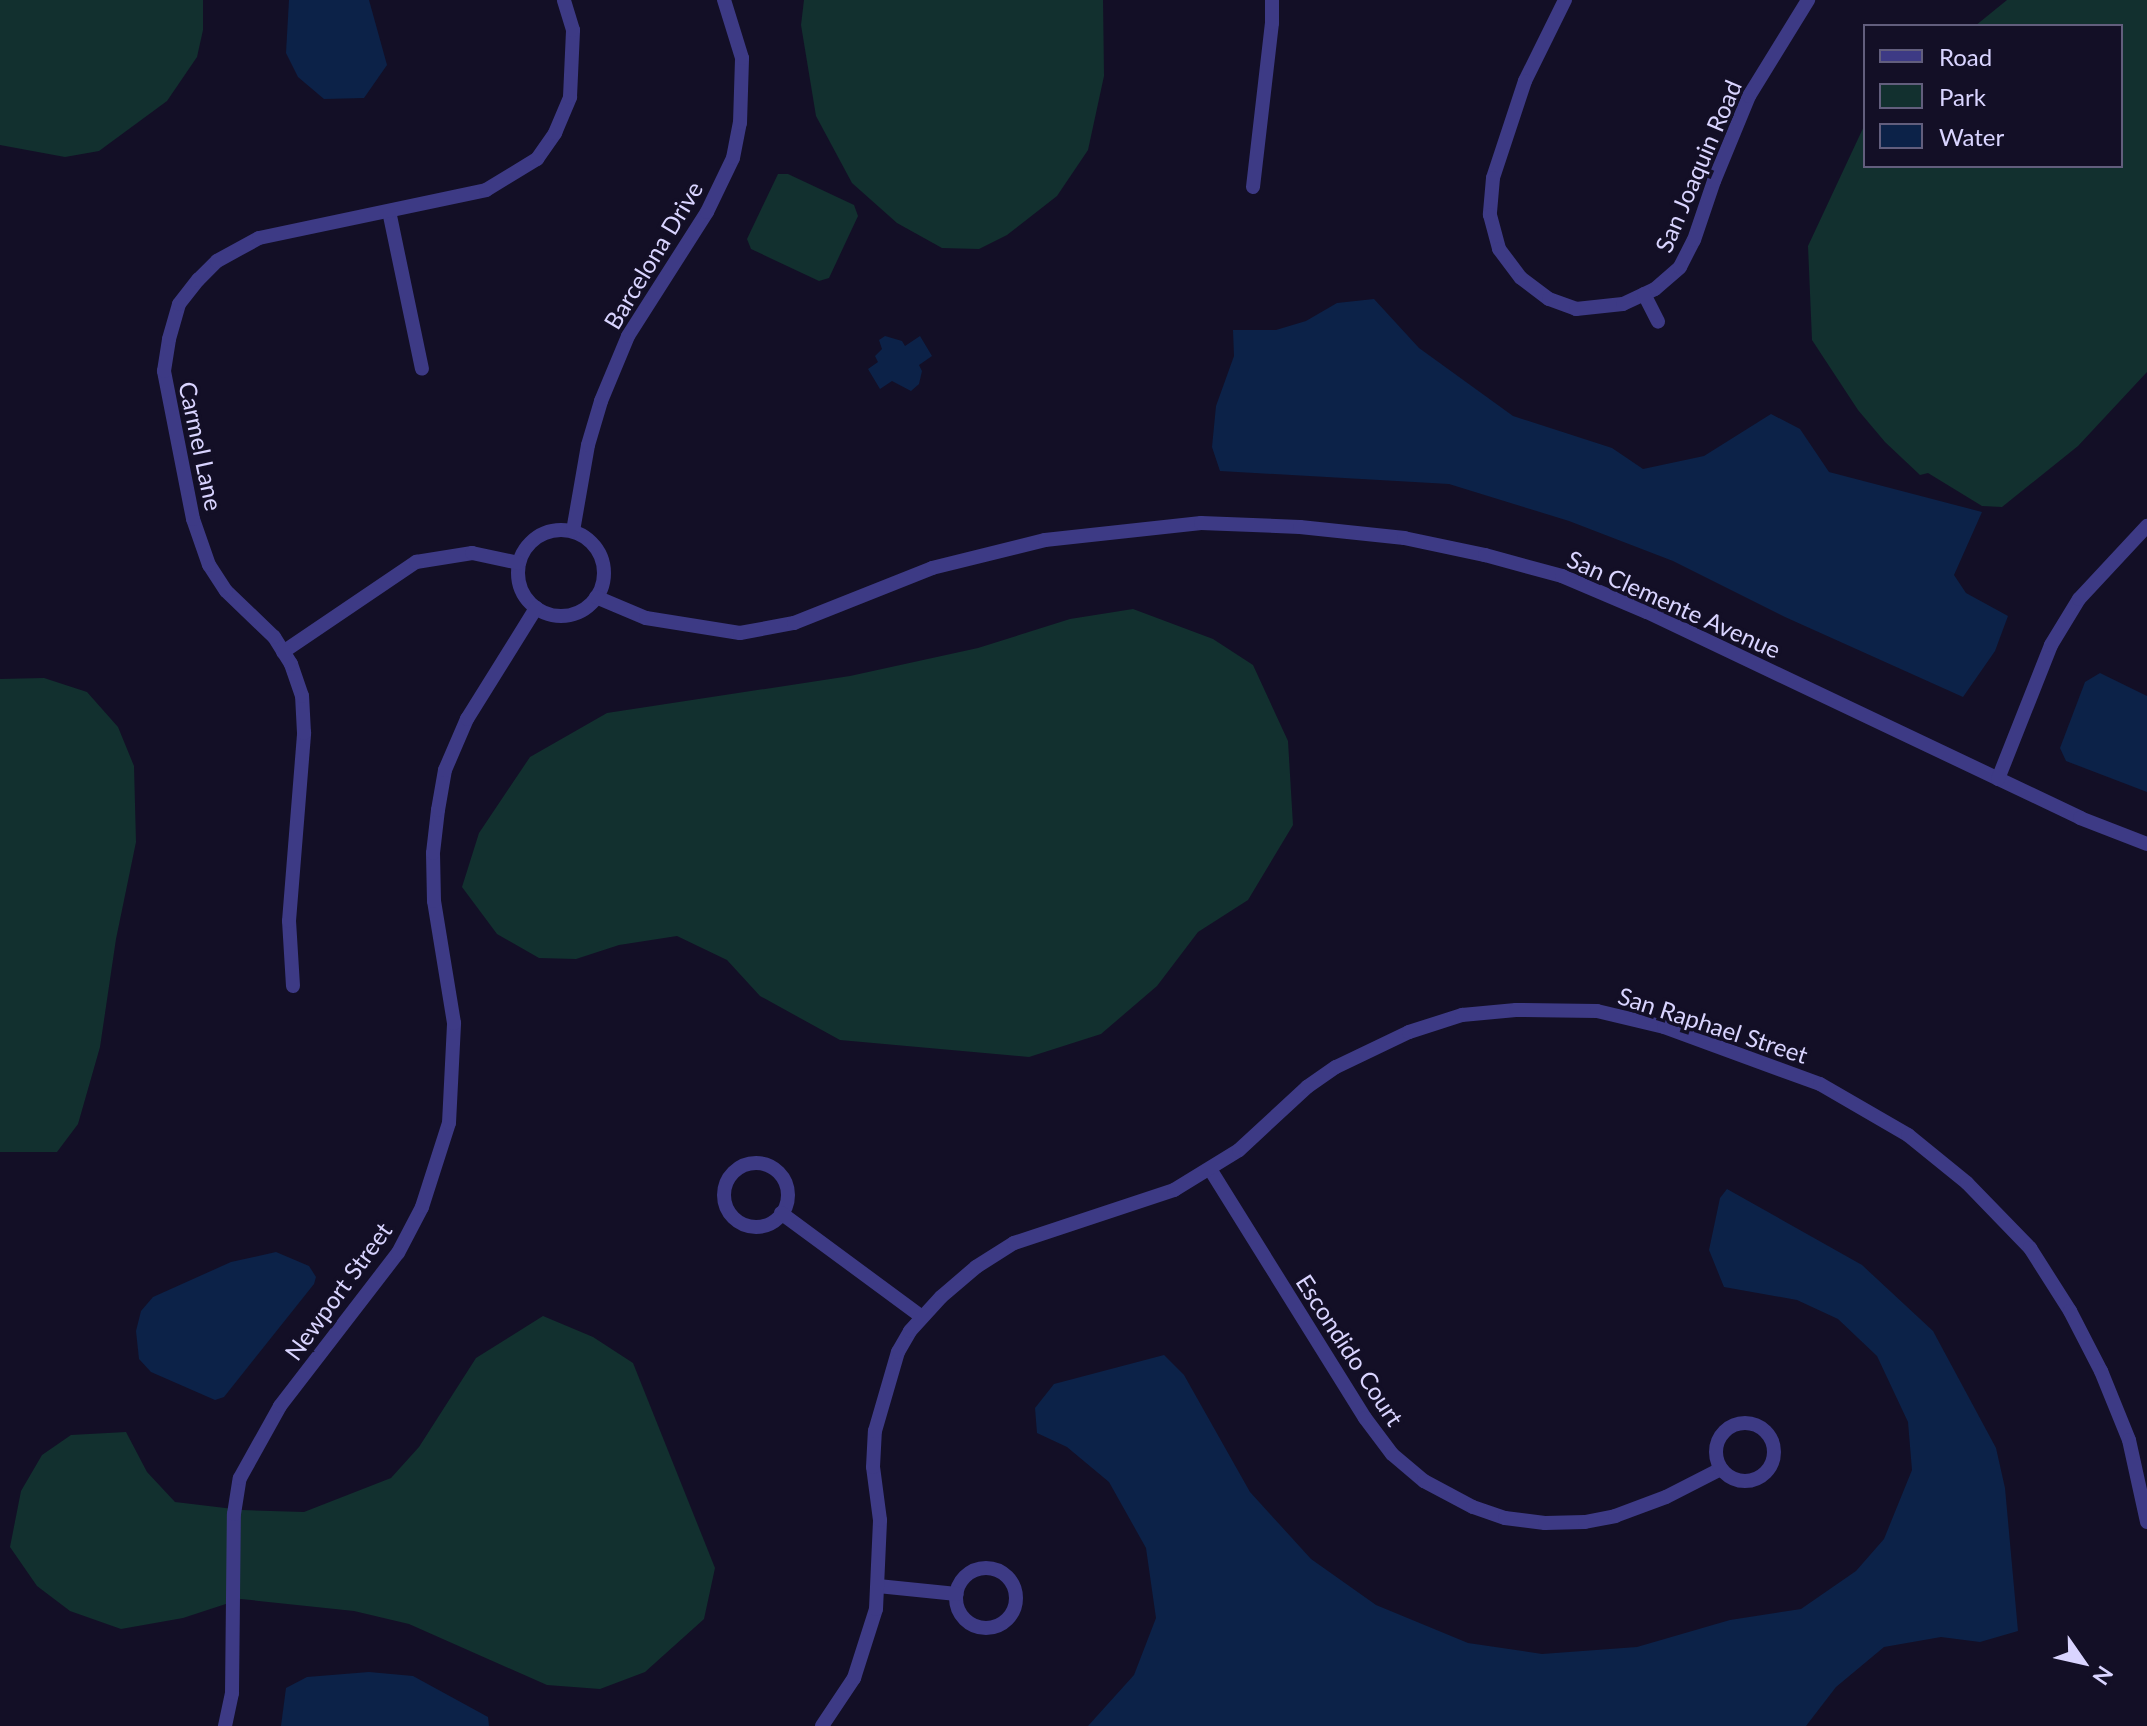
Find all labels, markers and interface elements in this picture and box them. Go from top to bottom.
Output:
legend [1863,24,2123,168]
text: Road [1939,42,1992,71]
street label: San Joaquin Road [1649,75,1747,257]
text: Park [1939,82,1986,111]
text: Water [1939,122,2004,151]
street label: Barcelona Drive [598,176,708,334]
street label: Carmel Lane [173,379,229,513]
street label: San Clemente Avenue [1563,544,1785,664]
street label: San Raphael Street [1615,981,1811,1069]
street label: Newport Street [278,1217,398,1365]
street label: Escondido Court [1290,1269,1410,1431]
north arrow [2043,1622,2123,1702]
text: N [2087,1661,2119,1690]

